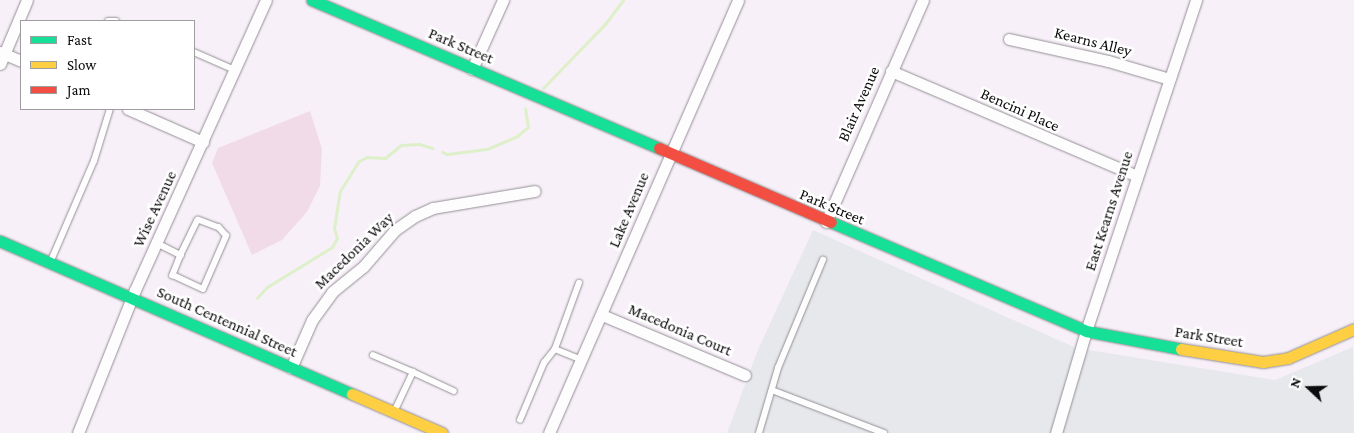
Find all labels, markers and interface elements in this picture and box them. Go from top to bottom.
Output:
legend [20,20,195,110]
street label: Kearns Alley [1052,23,1134,61]
street label: Park Street [426,24,496,68]
text: Fast [67,32,92,48]
text: Slow [67,57,96,73]
street label: Blair Avenue [834,63,884,145]
text: Jam [67,82,90,98]
street label: Bencini Place [978,84,1062,136]
street label: East Kearns Avenue [1081,149,1137,273]
street label: Wise Avenue [129,168,181,250]
street label: Lake Avenue [605,169,653,251]
street label: Park Street [797,185,867,229]
street label: Macedonia Way [310,208,398,294]
street label: South Centennial Street [154,282,300,362]
street label: Macedonia Court [625,300,735,360]
street label: Park Street [1173,322,1245,352]
north arrow [1284,363,1334,413]
text: N [1286,375,1304,390]

